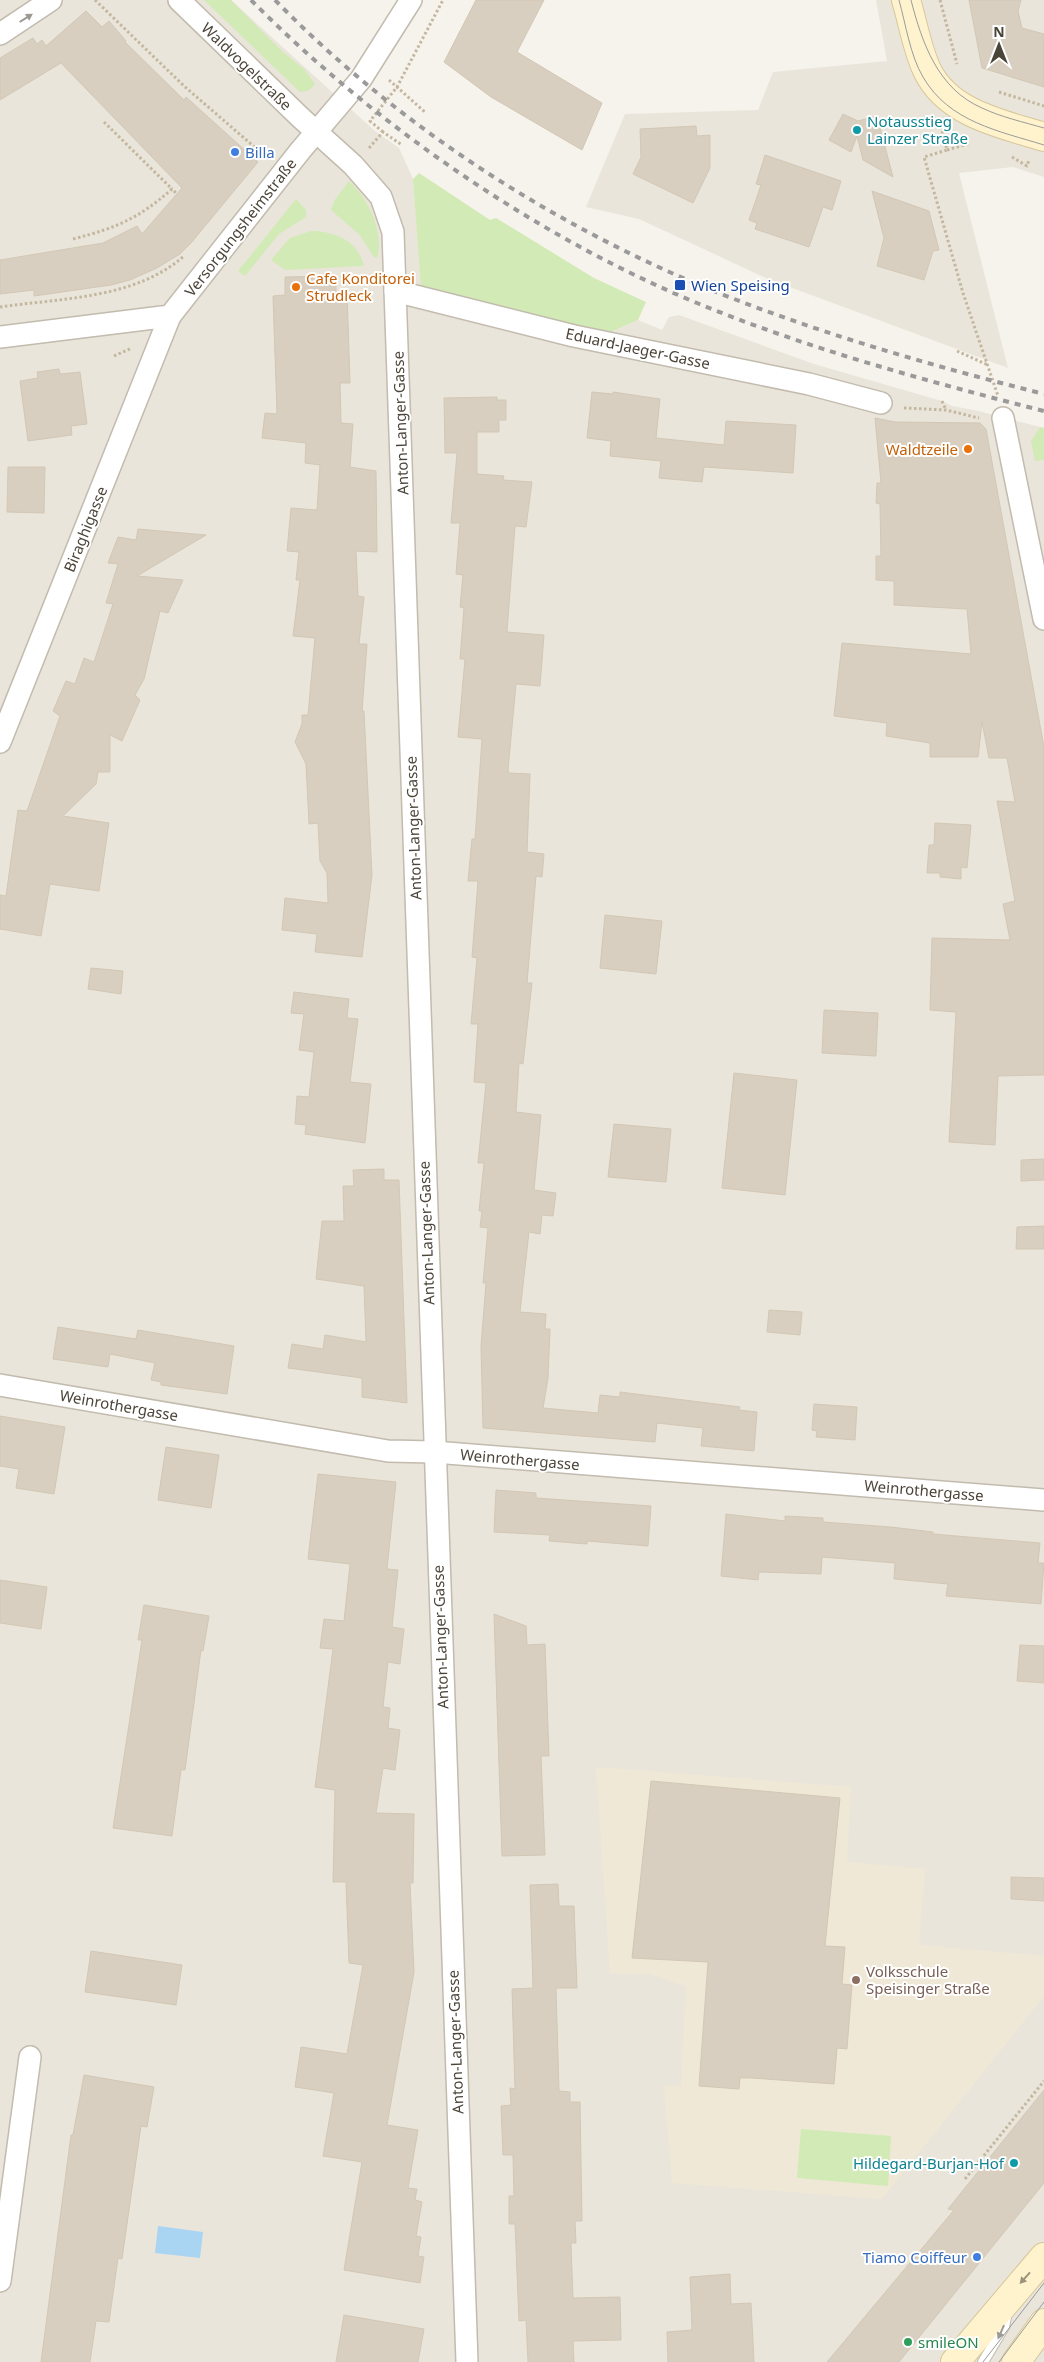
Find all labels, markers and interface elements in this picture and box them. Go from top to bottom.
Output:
one-way arrow [20,13,33,22]
street label: Waldvogelstraße [198,18,296,114]
north arrow [974,20,1024,70]
text: N [993,22,1005,41]
place label: Notausstieg Lainzer Straße [867,111,968,148]
marker: Notausstieg Lainzer Straße [851,124,863,136]
place label: Billa [245,142,275,162]
marker: Billa [229,146,241,158]
street label: Versorgungsheimstraße [180,154,300,300]
place label: Cafe Konditorei Strudleck [306,268,415,305]
place label: Wien Speising [691,275,790,295]
marker: Wien Speising [673,278,687,292]
marker: Cafe Konditorei Strudleck [290,281,302,293]
street label: Eduard-Jaeger-Gasse [564,323,712,373]
street label: Anton-Langer-Gasse [387,351,413,495]
place label: Waldtzeile [886,439,958,459]
marker: Waldtzeile [962,443,974,455]
street label: Biraghigasse [59,483,111,575]
street label: Anton-Langer-Gasse [400,756,426,900]
street label: Anton-Langer-Gasse [413,1161,439,1305]
street label: Weinrothergasse [58,1385,180,1425]
street label: Weinrothergasse [459,1444,581,1474]
street label: Weinrothergasse [863,1475,985,1505]
street label: Anton-Langer-Gasse [427,1565,453,1709]
place label: Volksschule Speisinger Straße [866,1961,990,1998]
street label: Anton-Langer-Gasse [442,1970,468,2114]
marker: Volksschule Speisinger Straße [850,1974,862,1986]
place label: Hildegard-Burjan-Hof [853,2153,1005,2173]
marker: Hildegard-Burjan-Hof [1008,2157,1020,2169]
place label: Tiamo Coiffeur [863,2247,967,2267]
marker: Tiamo Coiffeur [971,2251,983,2263]
one-way arrow [1019,2271,1031,2283]
one-way arrow [997,2325,1005,2339]
place label: smileON [918,2332,979,2352]
marker: smileON [902,2336,914,2348]

